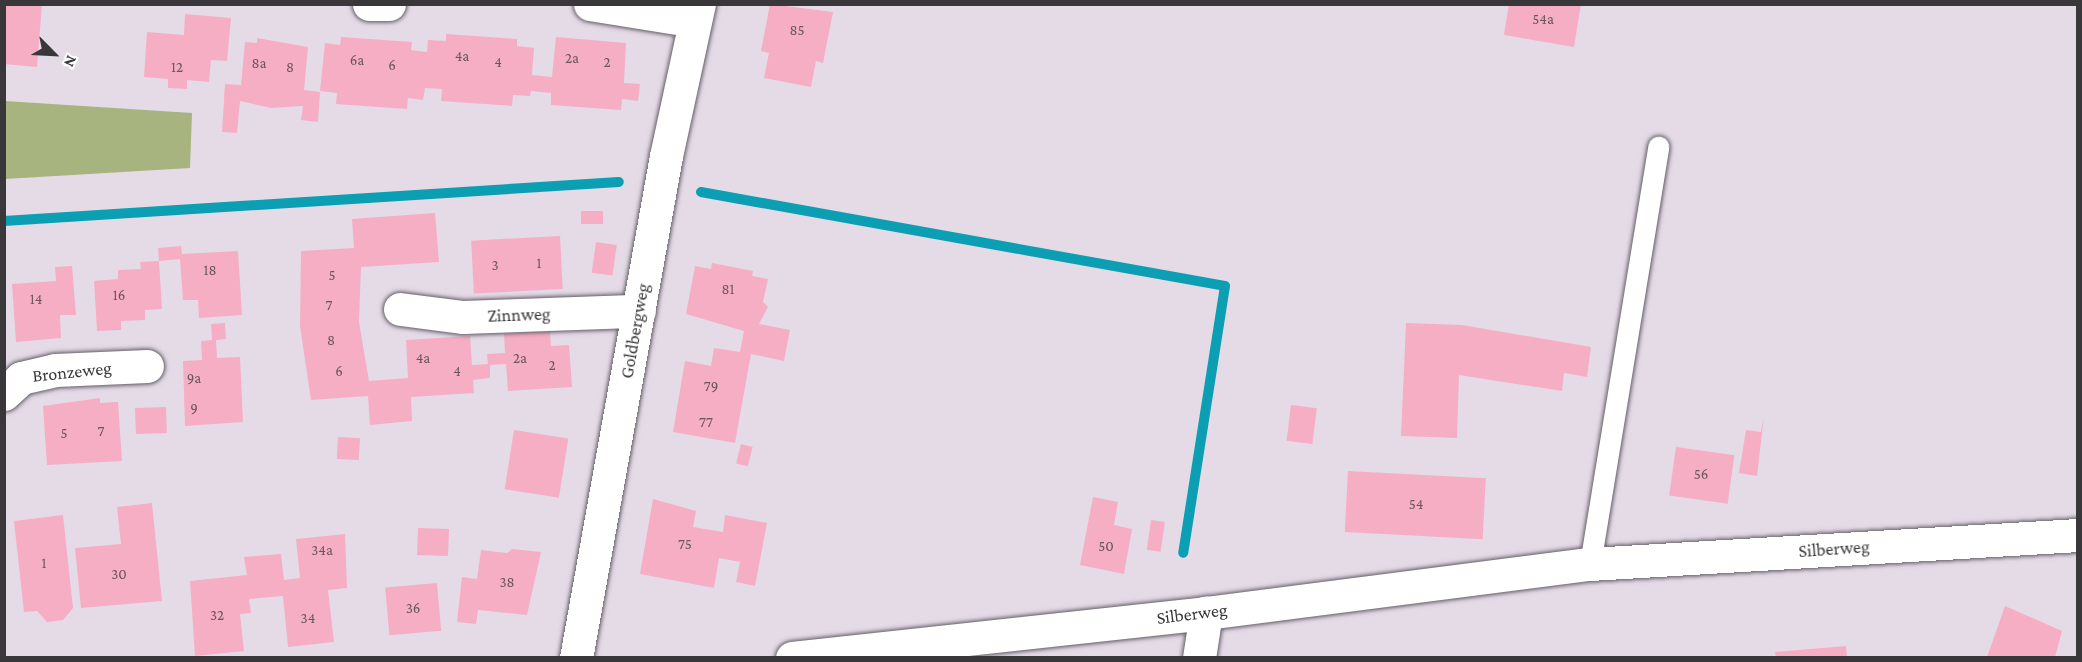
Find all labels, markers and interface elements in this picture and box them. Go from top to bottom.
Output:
house number: 54a [1532,11,1554,29]
house number: 85 [790,22,804,40]
north arrow [24,24,84,84]
house number: 4a [455,48,469,66]
house number: 2a [565,50,579,68]
house number: 6a [350,52,364,70]
text: N [61,53,81,70]
house number: 4 [494,54,502,72]
house number: 2 [603,54,611,72]
house number: 8a [251,55,267,73]
house number: 6 [388,57,396,75]
house number: 12 [171,59,183,77]
house number: 8 [286,59,294,77]
house number: 1 [537,255,541,273]
house number: 3 [491,257,499,275]
house number: 18 [203,262,217,280]
house number: 5 [328,267,336,285]
house number: 81 [721,281,735,299]
street label: Goldbergweg [616,282,654,380]
house number: 16 [113,287,125,305]
house number: 14 [30,291,42,309]
house number: 7 [326,297,332,315]
street label: Zinnweg [487,303,551,327]
house number: 8 [327,332,335,350]
house number: 4a [416,350,430,368]
house number: 2a [513,350,527,368]
street label: Bronzeweg [31,357,113,387]
house number: 2 [548,357,556,375]
house number: 6 [335,363,343,381]
house number: 4 [453,363,461,381]
house number: 9a [187,370,201,388]
house number: 79 [704,378,718,396]
house number: 9 [190,400,198,418]
house number: 77 [699,414,713,432]
house number: 7 [98,423,104,441]
house number: 5 [60,425,68,443]
house number: 56 [1694,466,1708,484]
house number: 54 [1409,496,1423,514]
house number: 75 [678,536,692,554]
street label: Silberweg [1798,536,1870,562]
house number: 50 [1098,538,1114,556]
house number: 34a [311,542,333,560]
house number: 1 [42,555,46,573]
house number: 30 [111,566,127,584]
house number: 38 [499,574,515,592]
street label: Silberweg [1155,599,1229,629]
house number: 36 [406,600,420,618]
house number: 32 [210,607,224,625]
house number: 34 [301,610,315,628]

